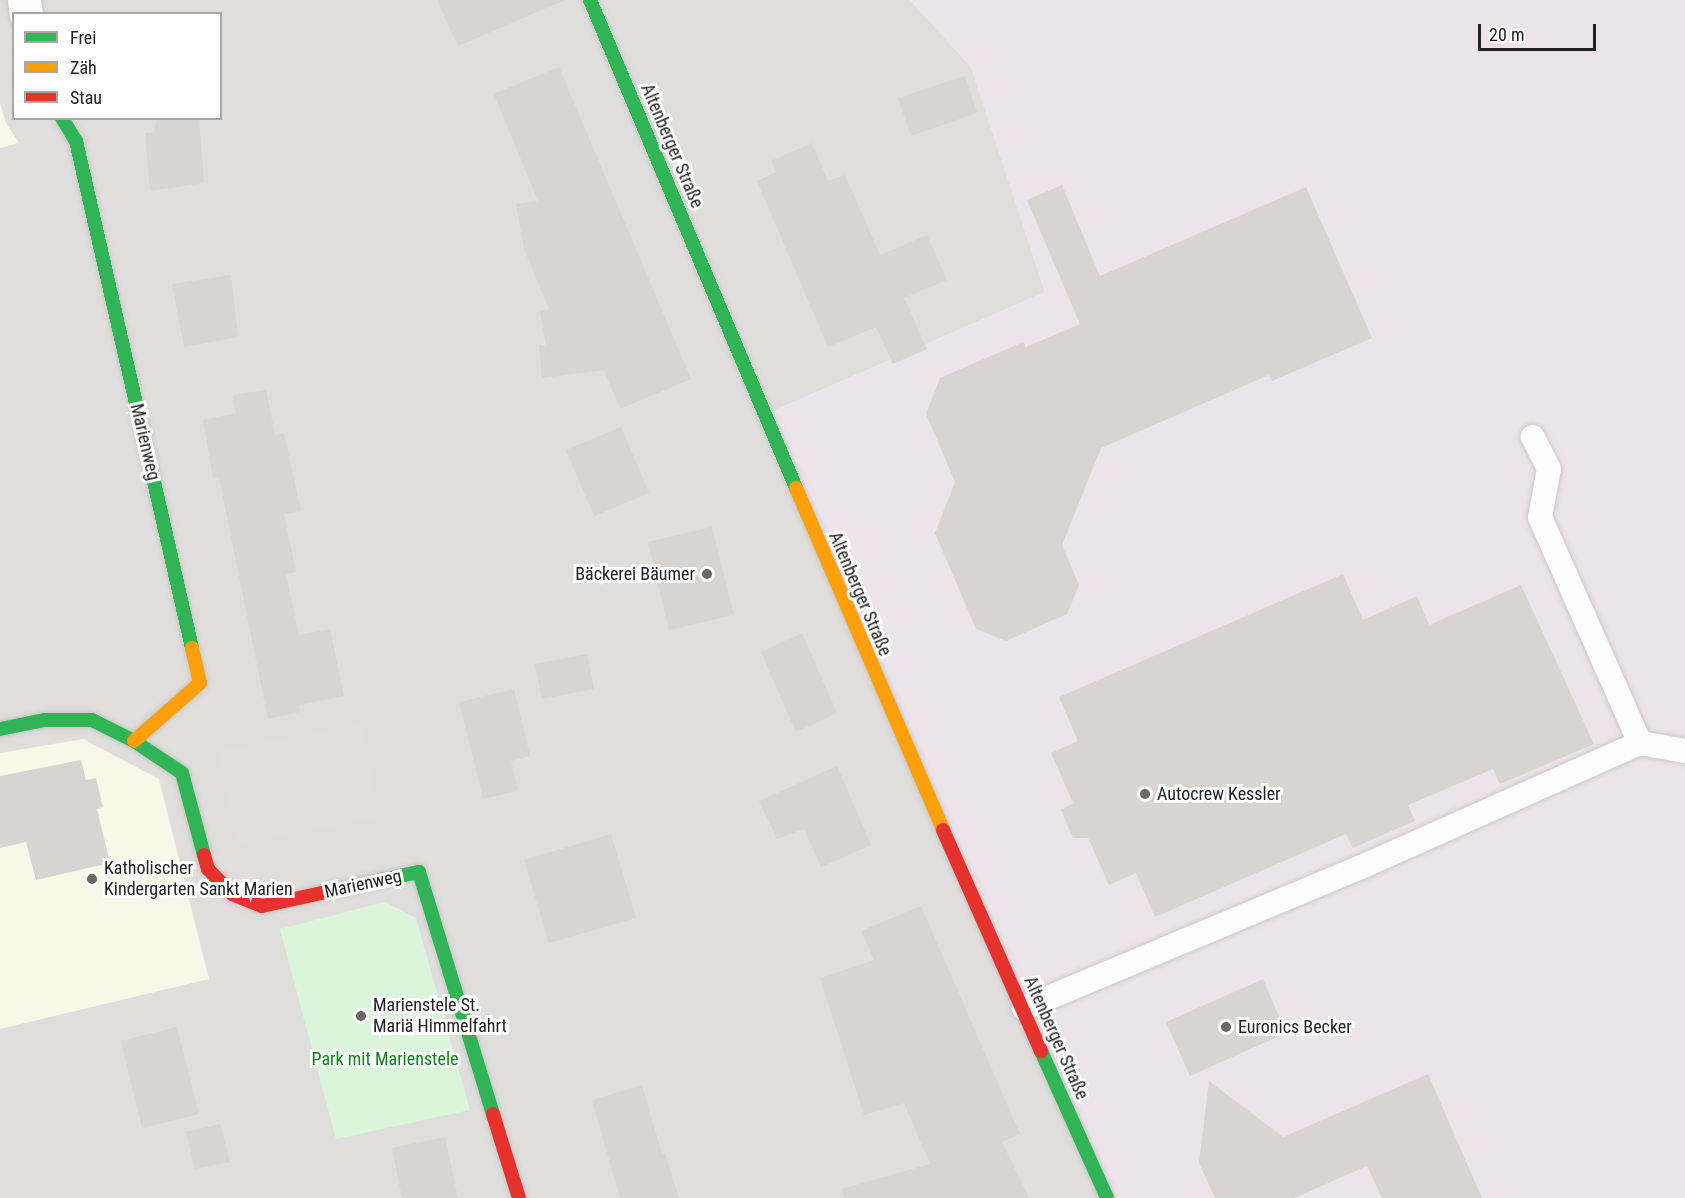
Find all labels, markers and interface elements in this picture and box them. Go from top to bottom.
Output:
legend [12,12,222,120]
scale bar [1481,12,1600,50]
text: 20 m [1489,24,1524,45]
text: Frei [70,27,96,48]
text: Zäh [70,57,97,78]
street label: Altenberger Straße [636,81,708,211]
text: Stau [70,87,102,108]
street label: Marienweg [126,402,164,482]
street label: Altenberger Straße [824,529,896,659]
place label: Bäckerei Bäumer [575,563,695,585]
marker: Bäckerei Bäumer [700,567,714,581]
place label: Autocrew Kessler [1157,783,1281,805]
marker: Autocrew Kessler [1138,787,1152,801]
place label: Katholischer Kindergarten Sankt Marien [104,858,293,900]
street label: Marienweg [323,865,403,903]
marker: Katholischer Kindergarten Sankt Marien [85,872,99,886]
street label: Altenberger Straße [1019,973,1093,1103]
place label: Marienstele St. Mariä Himmelfahrt [373,995,507,1038]
marker: Marienstele St. Mariä Himmelfahrt [354,1009,368,1023]
place label: Euronics Becker [1238,1016,1352,1038]
marker: Euronics Becker [1219,1020,1233,1034]
park label: Park mit Marienstele [312,1048,458,1070]

